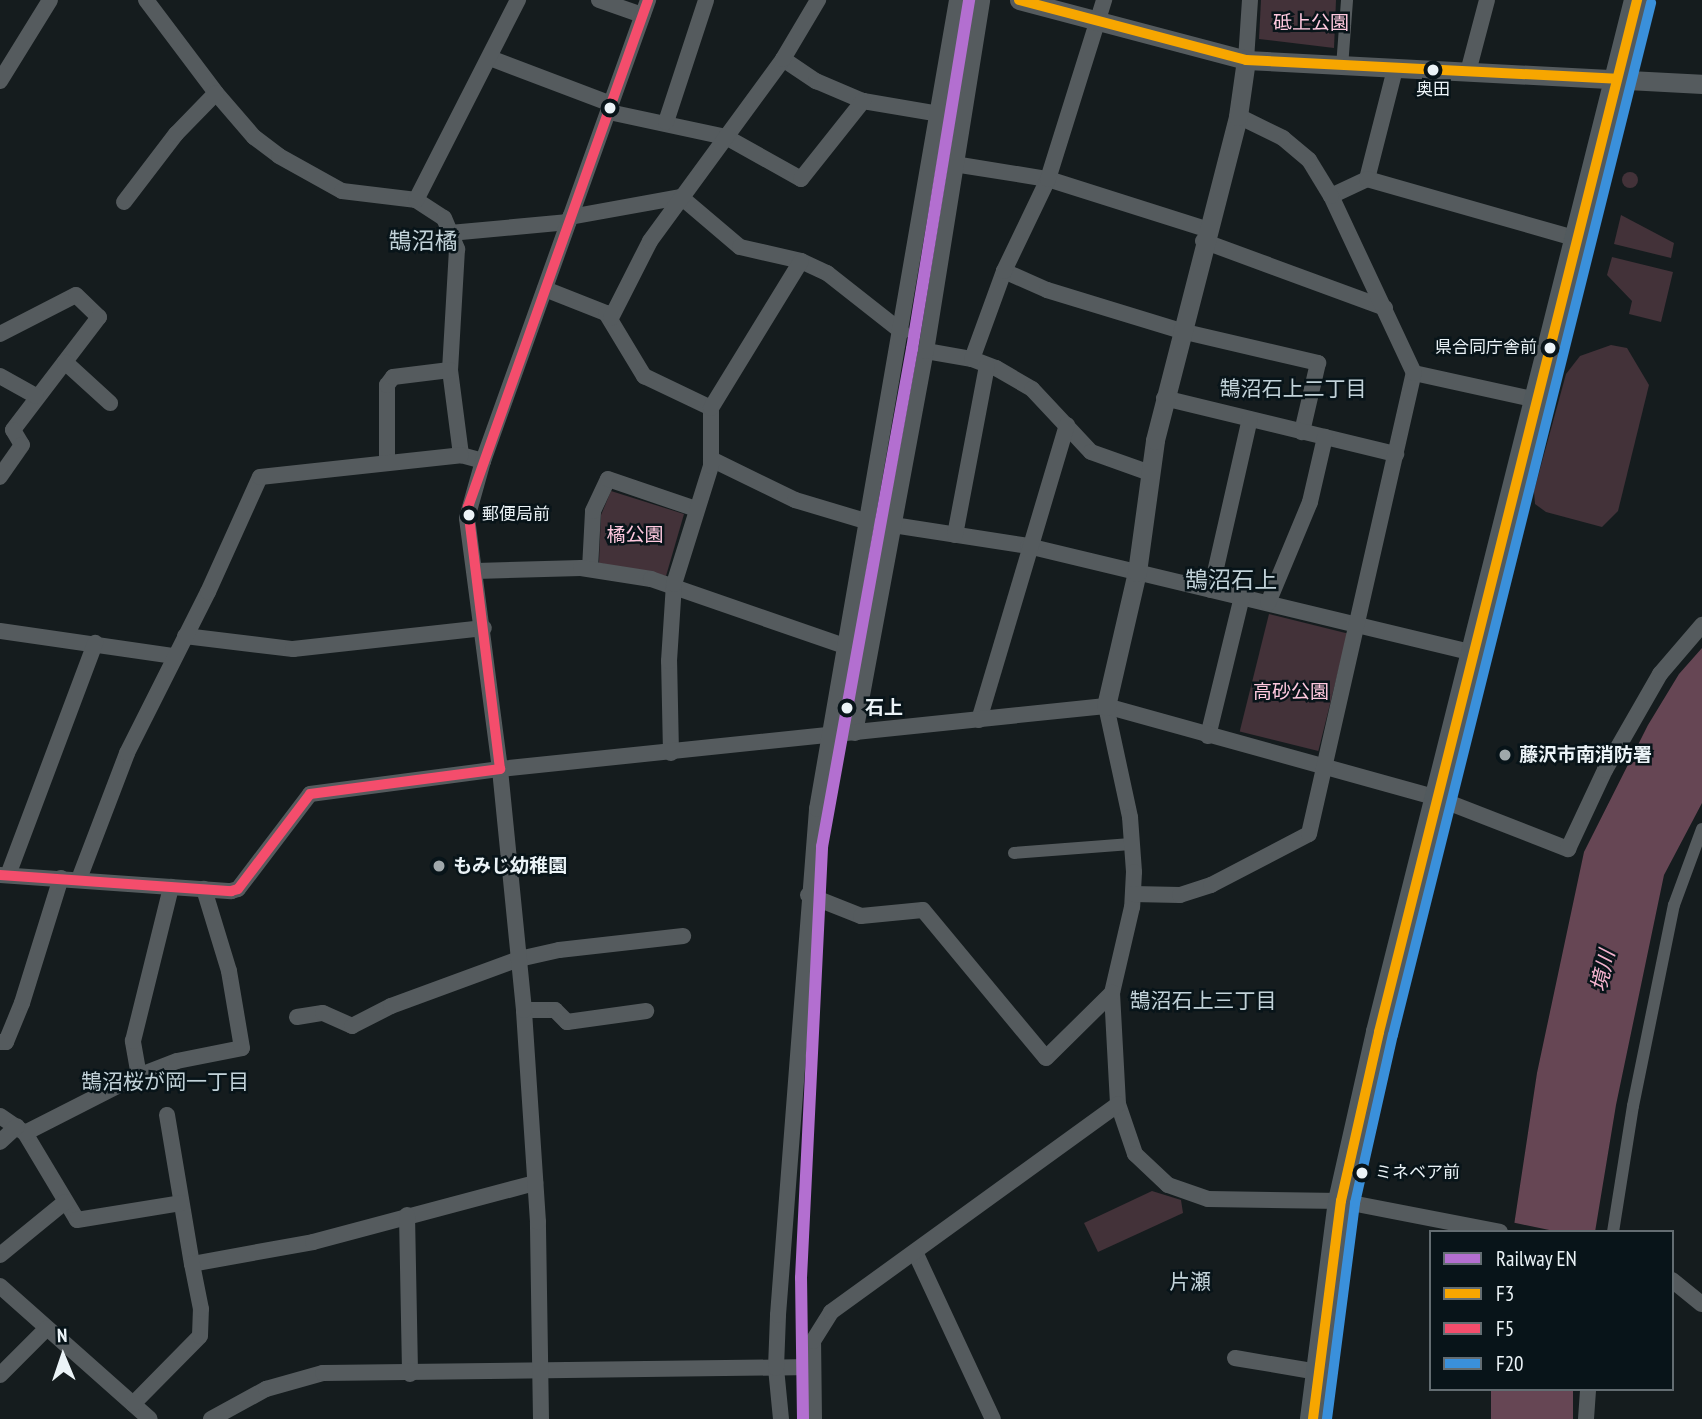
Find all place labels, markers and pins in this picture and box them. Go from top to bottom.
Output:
marker: 奥田 [1426,63,1440,77]
place label: 奥田 [1416,80,1450,100]
unlabelled marker [603,101,617,115]
place label: 県合同庁舎前 [1435,338,1537,358]
marker: 県合同庁舎前 [1543,341,1557,355]
place label: 郵便局前 [482,505,550,525]
marker: 郵便局前 [462,508,476,522]
marker: 石上 [835,696,859,720]
place label: 石上 [865,697,903,719]
place label: 藤沢市南消防署 [1519,744,1652,766]
marker: 藤沢市南消防署 [1497,747,1513,763]
place label: もみじ幼稚園 [453,855,567,877]
marker: もみじ幼稚園 [431,858,447,874]
place label: ミネベア前 [1375,1163,1460,1183]
marker: ミネベア前 [1355,1166,1369,1180]

